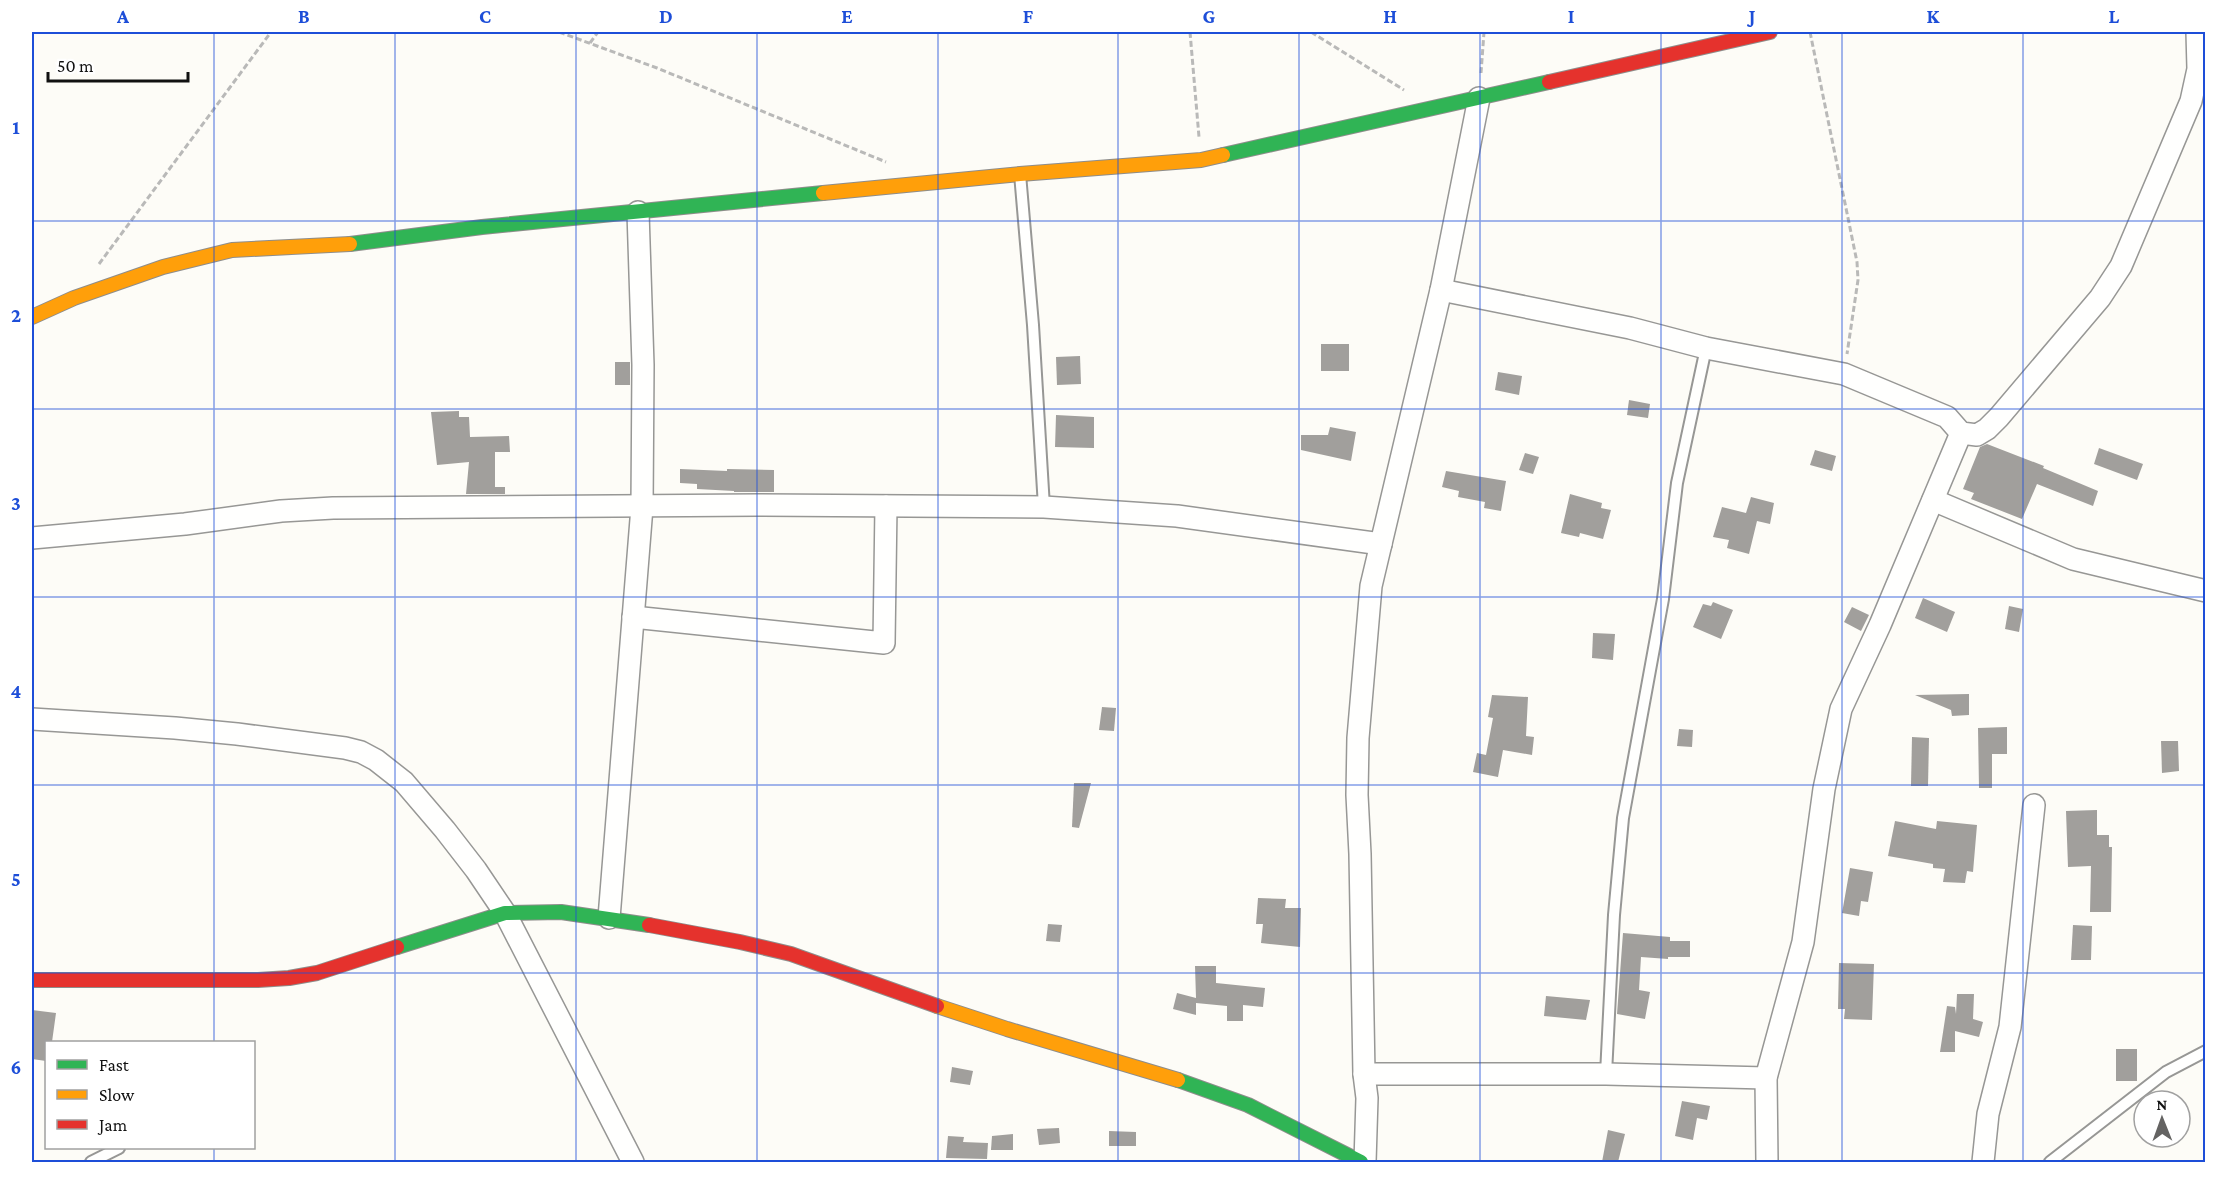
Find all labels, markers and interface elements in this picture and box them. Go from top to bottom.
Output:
text: A [116,5,130,27]
text: B [298,5,310,27]
text: C [479,5,491,27]
text: D [659,5,673,27]
text: E [841,5,853,27]
text: F [1023,5,1034,27]
text: G [1203,5,1216,27]
text: H [1383,5,1397,27]
text: I [1568,5,1575,27]
text: J [1747,5,1756,27]
text: K [1927,5,1941,27]
text: L [2109,5,2120,27]
scale bar [48,45,188,83]
text: 50 m [57,56,94,76]
text: 1 [12,116,20,138]
text: 2 [11,304,21,326]
text: 3 [11,492,21,514]
text: 4 [11,680,22,702]
text: 5 [11,868,21,890]
legend [45,1041,255,1149]
text: Fast [99,1055,130,1075]
text: 6 [11,1056,21,1078]
text: Slow [99,1085,135,1105]
north arrow [2132,1089,2192,1149]
text: N [2156,1096,2167,1113]
text: Jam [97,1115,128,1135]

